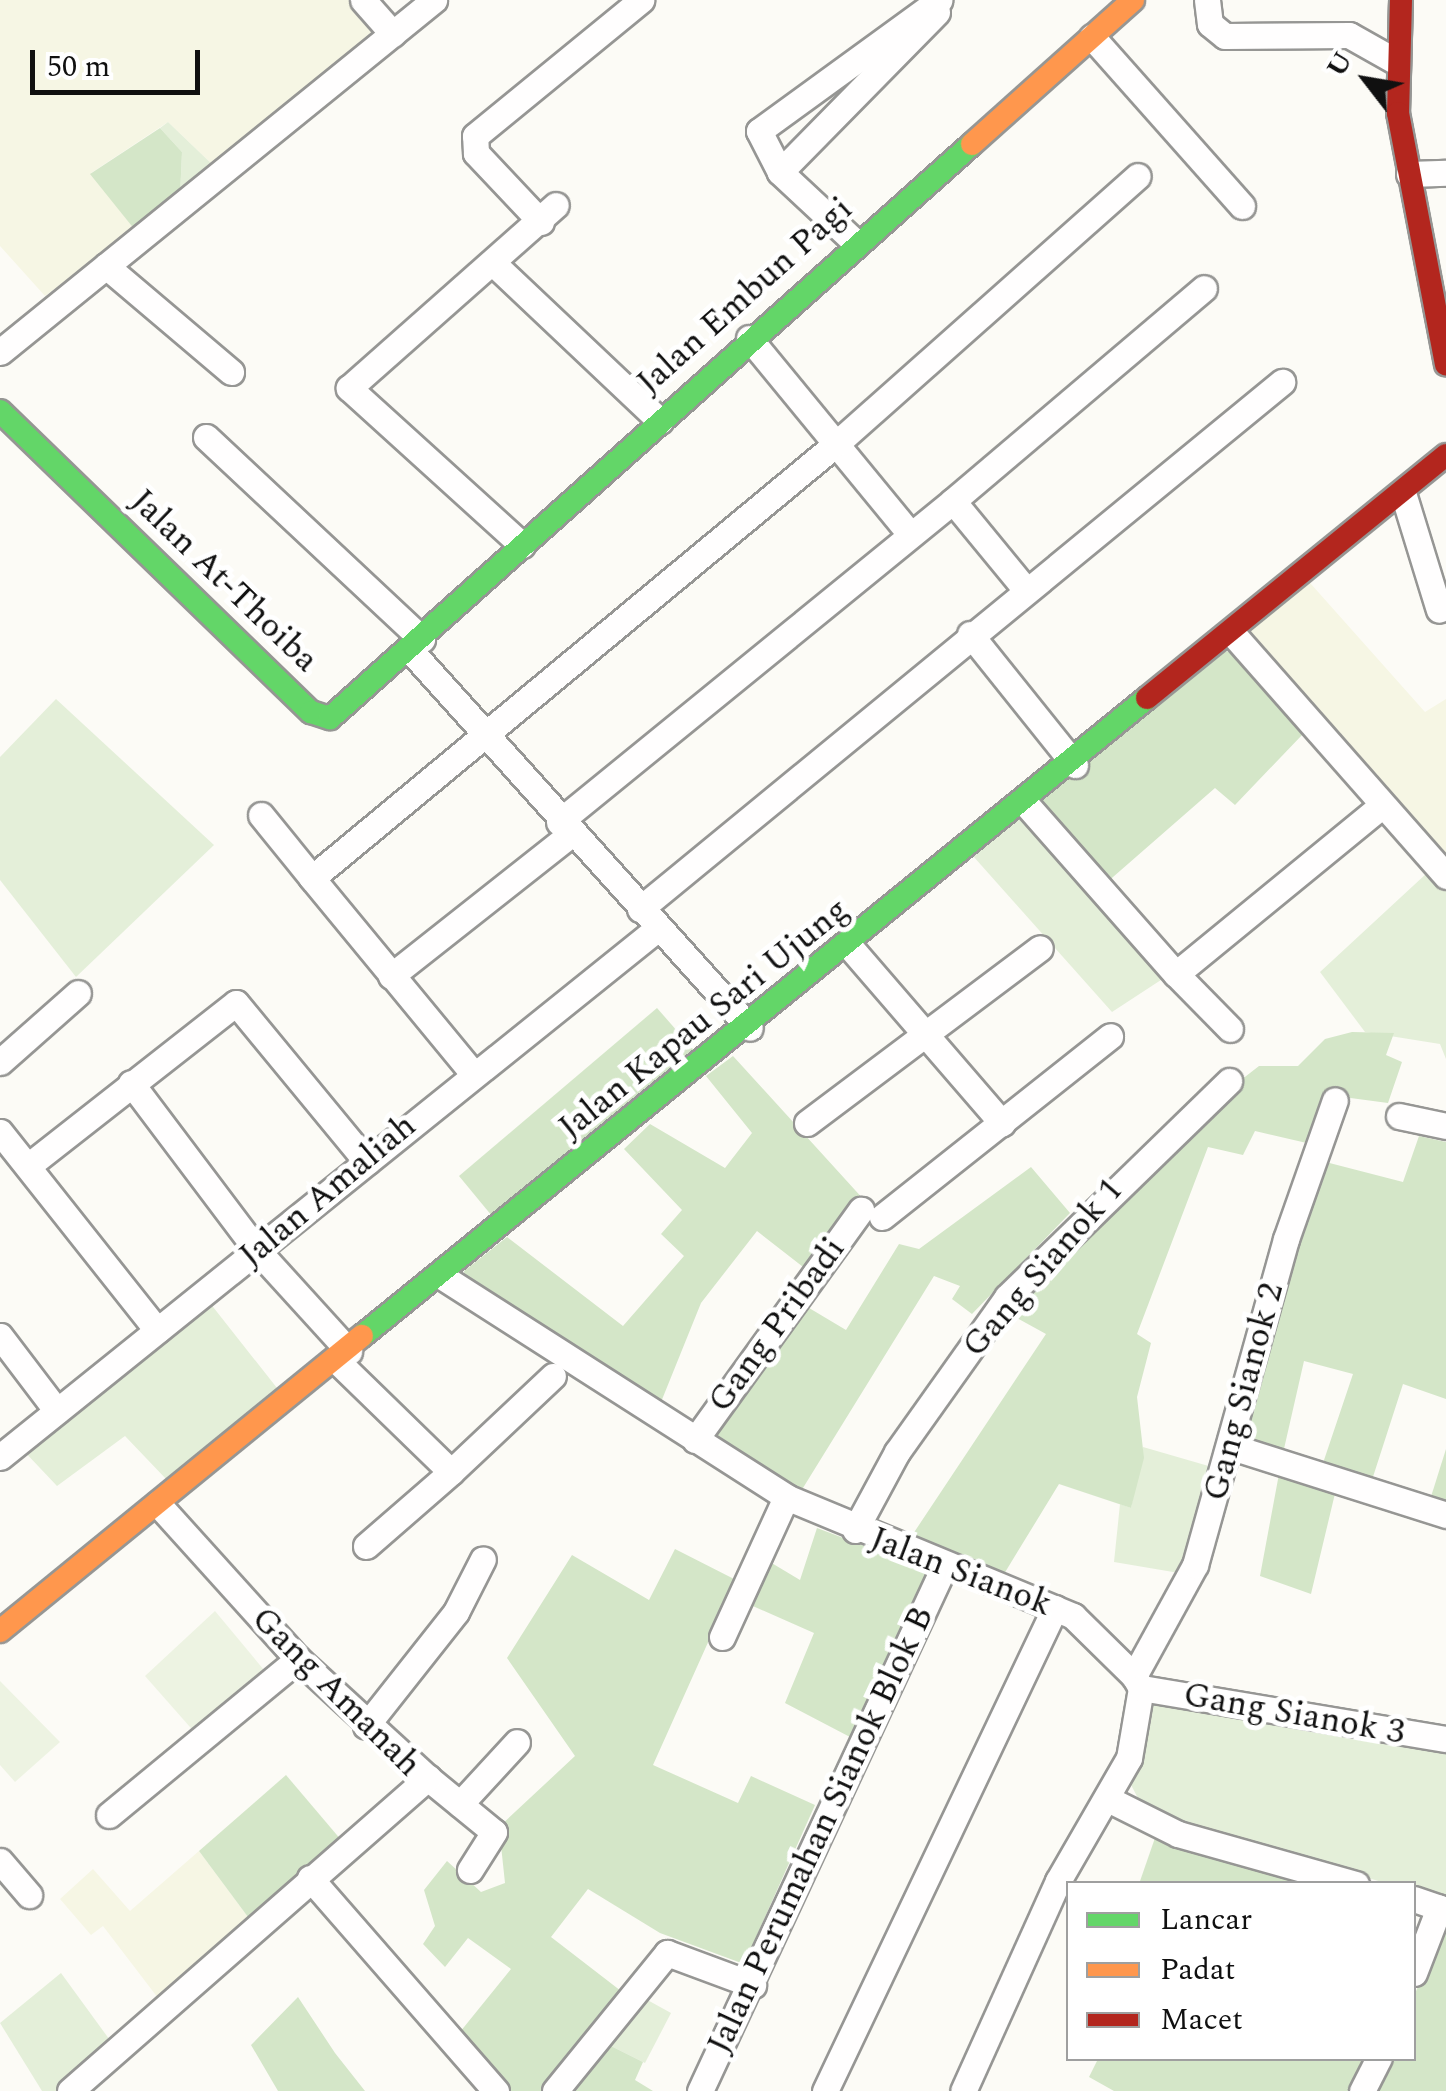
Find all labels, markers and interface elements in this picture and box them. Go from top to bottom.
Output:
scale bar [35,30,205,92]
north arrow [1316,30,1416,130]
text: U [1315,43,1364,85]
text: 50 m [47,44,110,90]
street label: Jalan Embun Pagi [629,188,861,404]
street label: Jalan At-Thoiba [121,481,327,681]
street label: Jalan Kapau Sari Ujung [550,889,858,1149]
street label: Jalan Amaliah [231,1105,425,1277]
street label: Gang Sianok 1 [954,1170,1132,1366]
street label: Gang Pribadi [699,1229,855,1421]
street label: Gang Sianok 2 [1195,1278,1293,1506]
street label: Jalan Sianok [864,1518,1058,1626]
street label: Gang Amanah [242,1598,430,1786]
street label: Jalan Perumahan Sianok Blok B [699,1600,943,2060]
street label: Gang Sianok 3 [1180,1674,1408,1754]
legend [1066,1881,1416,2061]
text: Lancar [1160,1897,1252,1943]
text: Padat [1160,1947,1235,1993]
text: Macet [1160,1997,1243,2043]

